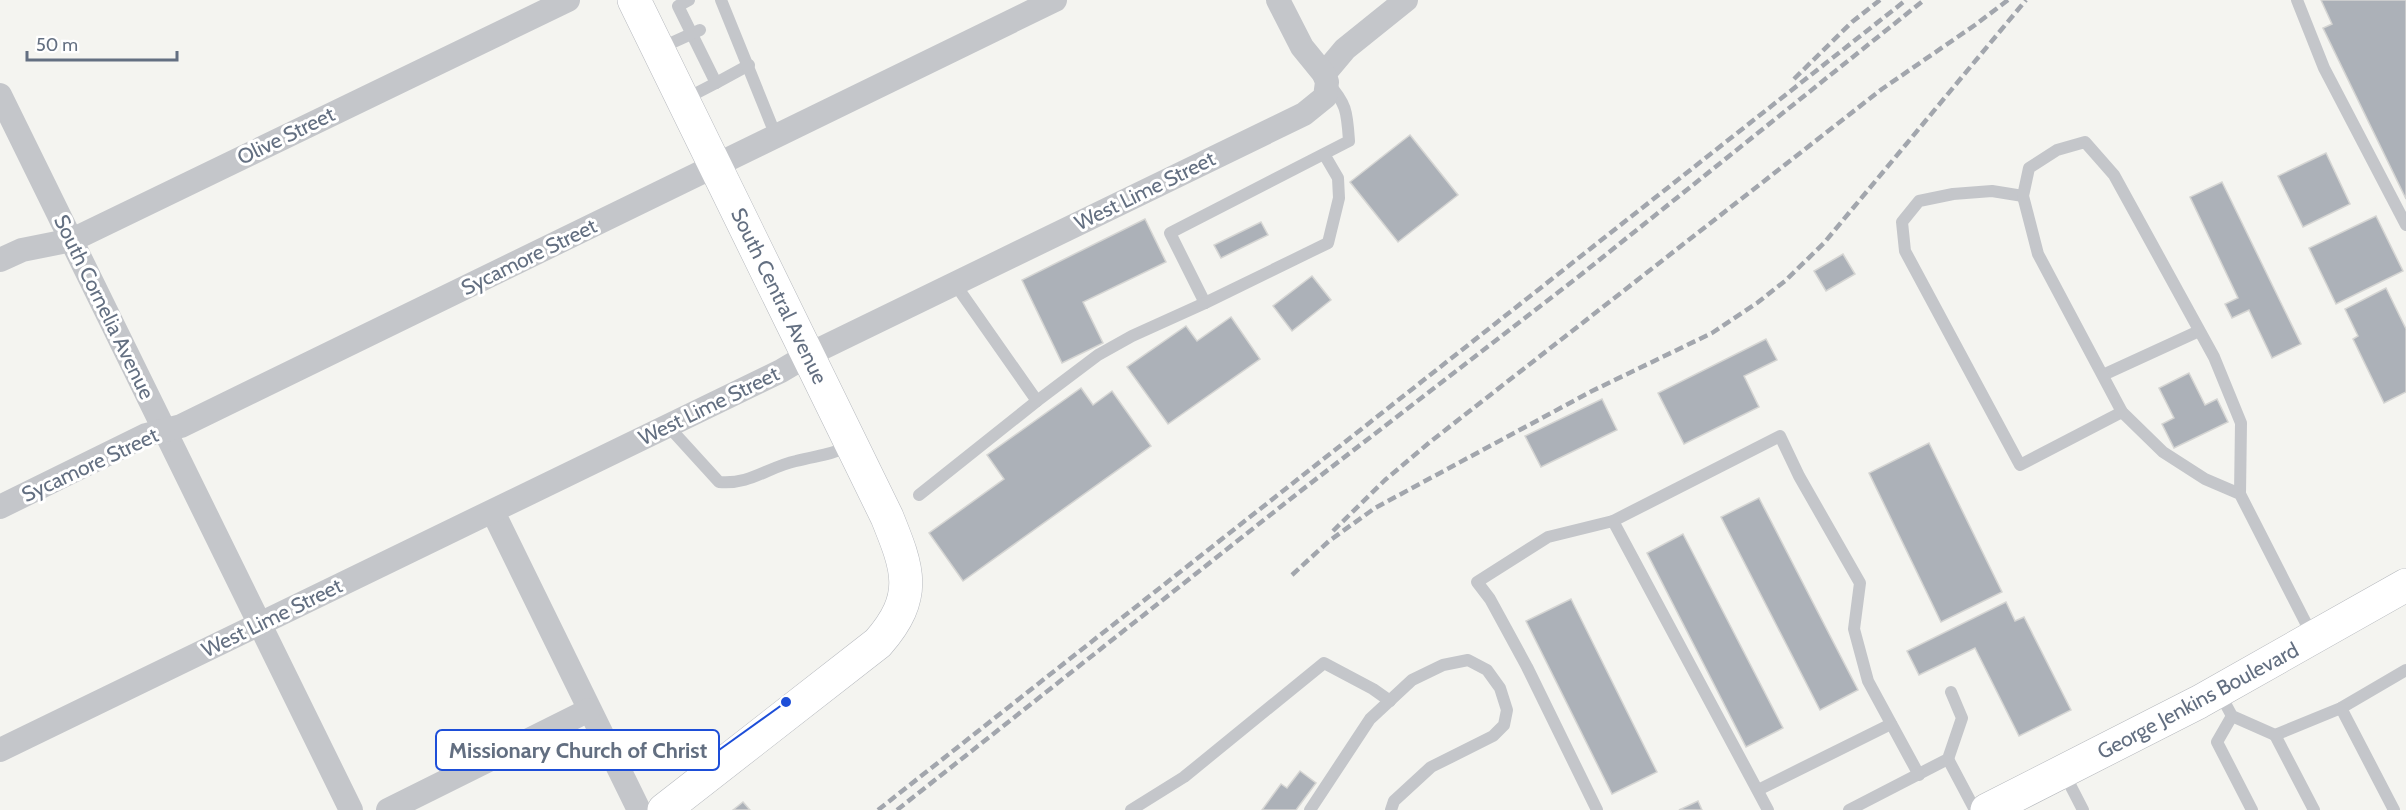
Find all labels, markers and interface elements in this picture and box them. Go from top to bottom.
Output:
scale bar [27,24,177,62]
text: 50 m [36,34,78,56]
street label: Olive Street [233,101,338,170]
street label: West Lime Street [1070,146,1219,235]
street label: South Central Avenue [726,204,833,388]
street label: South Cornelia Avenue [49,210,160,403]
street label: Sycamore Street [457,213,601,300]
street label: West Lime Street [634,361,783,450]
street label: Sycamore Street [18,422,162,507]
street label: West Lime Street [197,573,346,662]
street label: George Jenkins Boulevard [2093,637,2303,764]
callout: Missionary Church of Christ [436,730,719,770]
text: Missionary Church of Christ [449,737,708,764]

